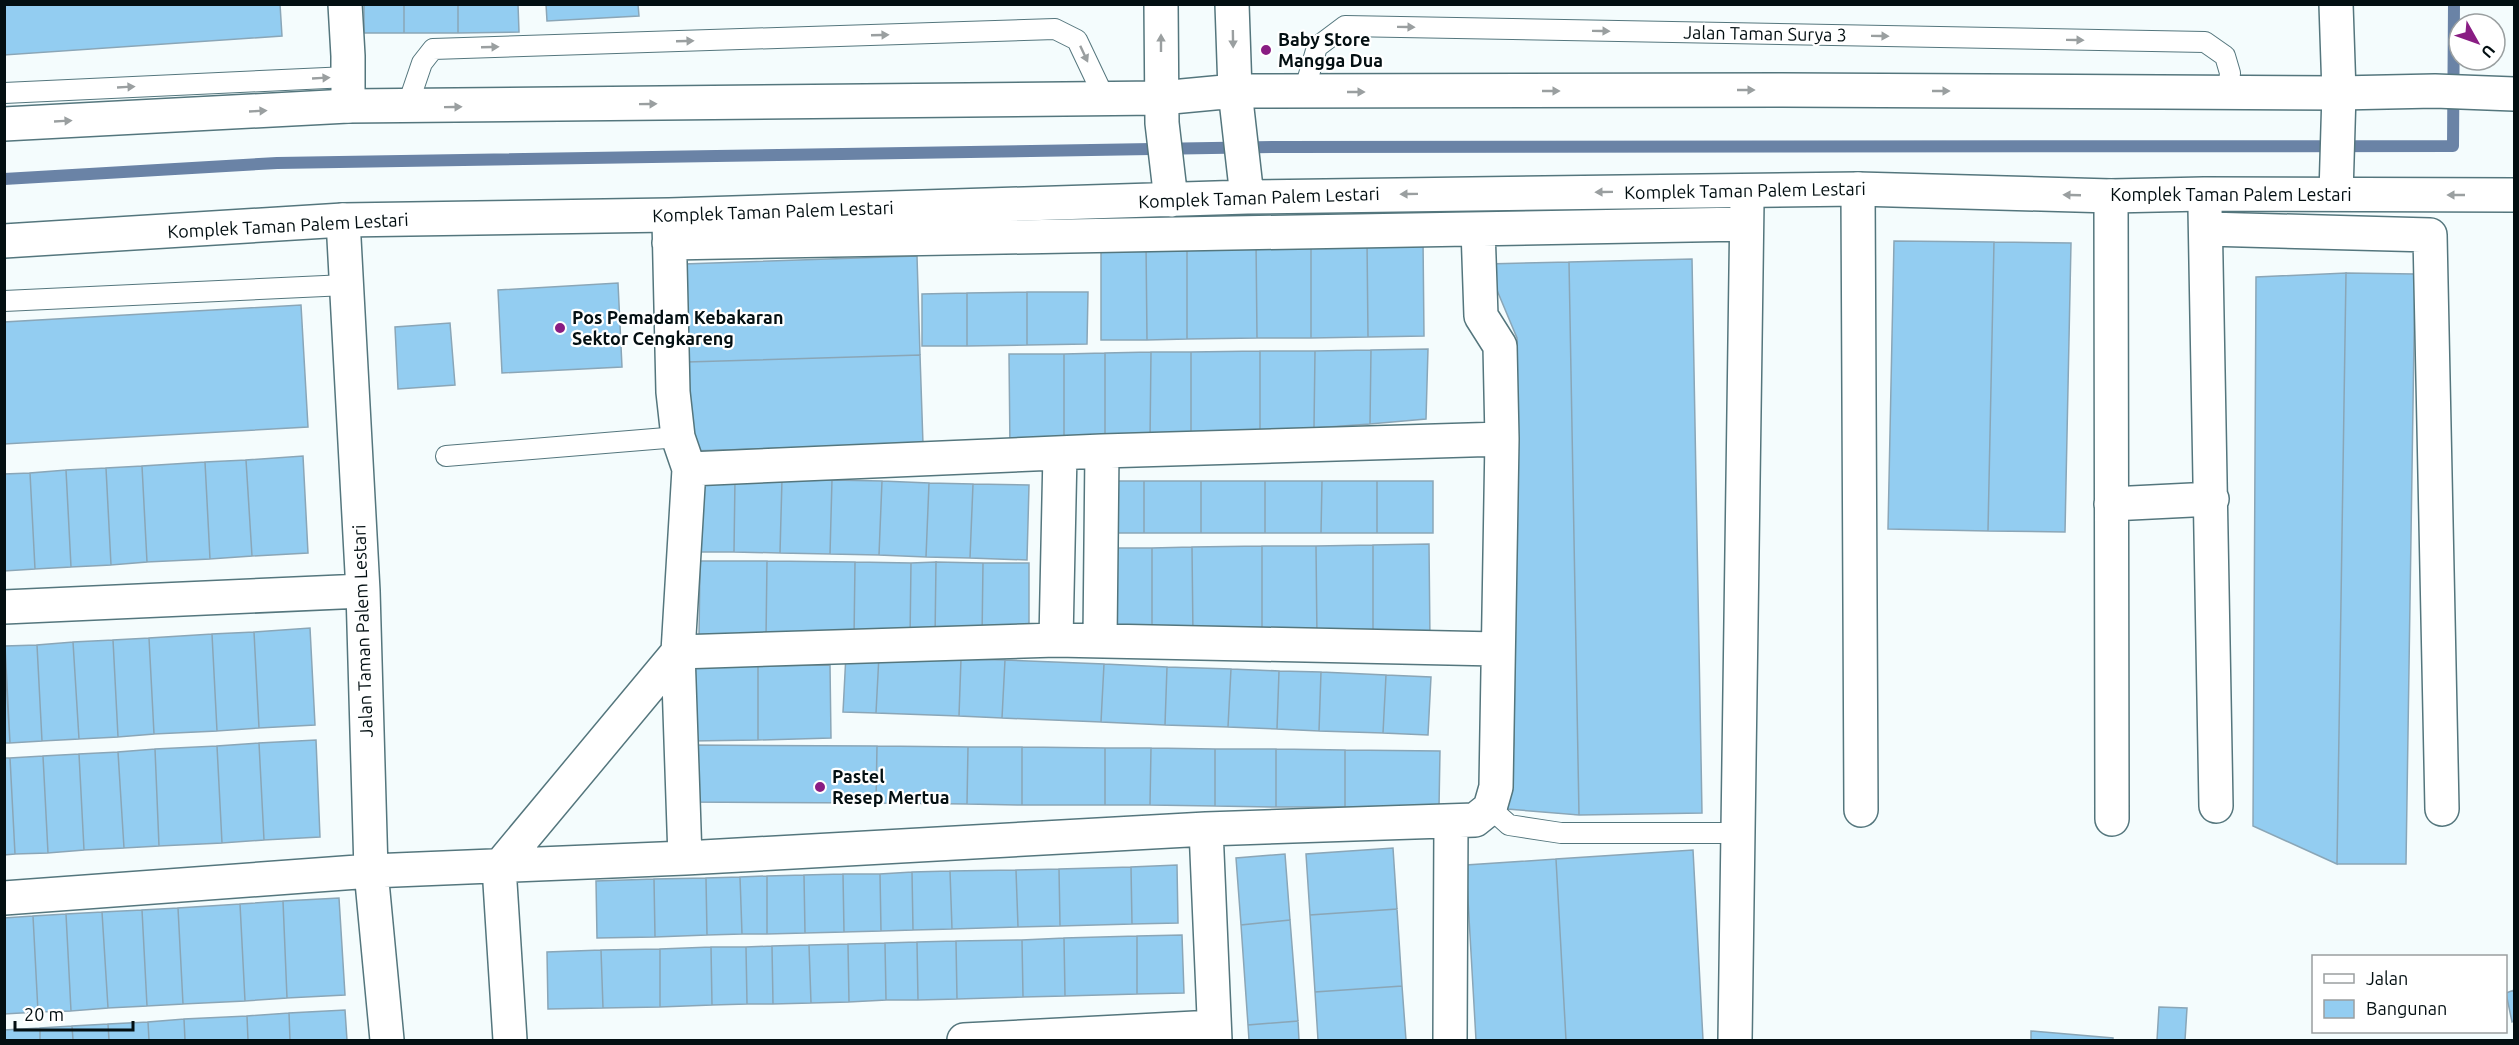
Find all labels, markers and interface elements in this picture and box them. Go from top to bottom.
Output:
north arrow [2447,12,2507,72]
one-way arrow [1396,22,1415,32]
street label: Jalan Taman Surya 3 [1683,22,1847,44]
one-way arrow [1591,26,1610,36]
one-way arrow [1228,29,1238,48]
place label: Baby Store Mangga Dua [1278,29,1383,70]
one-way arrow [870,30,889,39]
one-way arrow [1870,31,1889,41]
one-way arrow [1156,34,1166,53]
one-way arrow [2065,35,2084,45]
one-way arrow [675,36,694,46]
text: U [2478,42,2499,62]
one-way arrow [481,43,500,52]
marker: Baby Store Mangga Dua [1259,43,1273,57]
one-way arrow [1080,46,1089,63]
one-way arrow [311,74,330,83]
one-way arrow [116,83,135,92]
one-way arrow [1737,85,1756,95]
one-way arrow [1542,86,1561,96]
one-way arrow [1932,86,1951,96]
one-way arrow [1347,87,1366,97]
one-way arrow [638,99,657,109]
one-way arrow [443,102,462,112]
one-way arrow [248,106,267,116]
one-way arrow [53,117,72,126]
street label: Komplek Taman Palem Lestari [1624,178,1866,202]
street label: Komplek Taman Palem Lestari [1138,183,1380,211]
street label: Komplek Taman Palem Lestari [2110,184,2352,204]
one-way arrow [1595,187,1614,197]
one-way arrow [1400,189,1419,199]
one-way arrow [2447,190,2466,200]
one-way arrow [2063,191,2082,200]
street label: Komplek Taman Palem Lestari [652,197,894,225]
street label: Komplek Taman Palem Lestari [167,209,409,241]
place label: Pos Pemadam Kebakaran Sektor Cengkareng [572,307,783,348]
marker: Pos Pemadam Kebakaran Sektor Cengkareng [553,321,567,335]
street label: Jalan Taman Palem Lestari [348,524,376,738]
place label: Pastel Resep Mertua [832,766,950,807]
marker: Pastel Resep Mertua [813,780,827,794]
legend [2312,955,2507,1033]
text: Jalan [2366,968,2408,988]
scale bar [15,994,134,1032]
text: Bangunan [2366,998,2447,1018]
text: 20 m [24,1004,64,1024]

